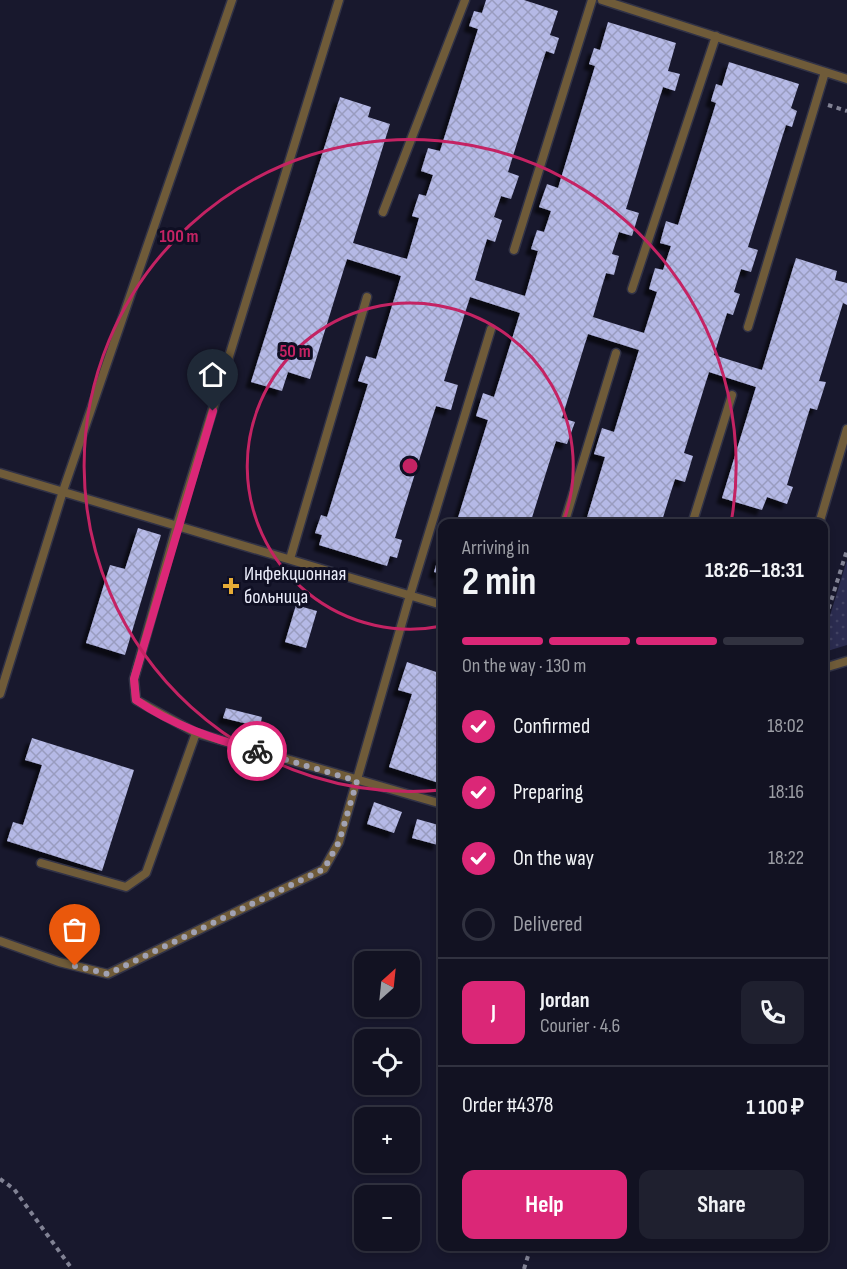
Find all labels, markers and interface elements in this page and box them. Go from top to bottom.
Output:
text: 100 m [160,226,199,247]
text: 50 m [279,341,311,362]
pin [187,349,238,411]
icon: home [196,358,229,391]
centre of rings [400,456,420,476]
text: Arriving in [462,536,530,560]
text: 18:26–18:31 [705,557,804,584]
text: 2 min [462,559,536,606]
place label: Инфекционная больница [244,562,346,609]
marker: Инфекционная больница [222,577,240,595]
text: On the way · 130 m [462,654,586,678]
icon: check [462,710,495,743]
text: Confirmed [513,713,590,740]
text: 18:02 [767,714,804,738]
courier [227,721,287,781]
icon: bike [241,735,274,768]
icon: check [462,776,495,809]
text: Preparing [513,779,583,806]
text: 18:16 [769,780,804,804]
icon: check [462,842,495,875]
text: On the way [513,845,594,872]
text: 18:22 [768,846,804,870]
pin [49,904,100,966]
text: Delivered [513,911,582,938]
icon: bag [58,913,91,946]
north arrow [354,951,420,1017]
map controls [354,951,420,1251]
button: phone [741,981,804,1044]
text: Jordan [540,987,589,1014]
text: J [491,999,496,1026]
text: Courier · 4.6 [540,1014,620,1038]
button: locate [354,1029,420,1095]
text: Order #4378 [462,1092,554,1119]
text: 1 100 ₽ [746,1094,804,1121]
button: + [354,1107,420,1173]
button: Help [462,1170,627,1239]
button: Share [639,1170,804,1239]
button: − [354,1185,420,1251]

